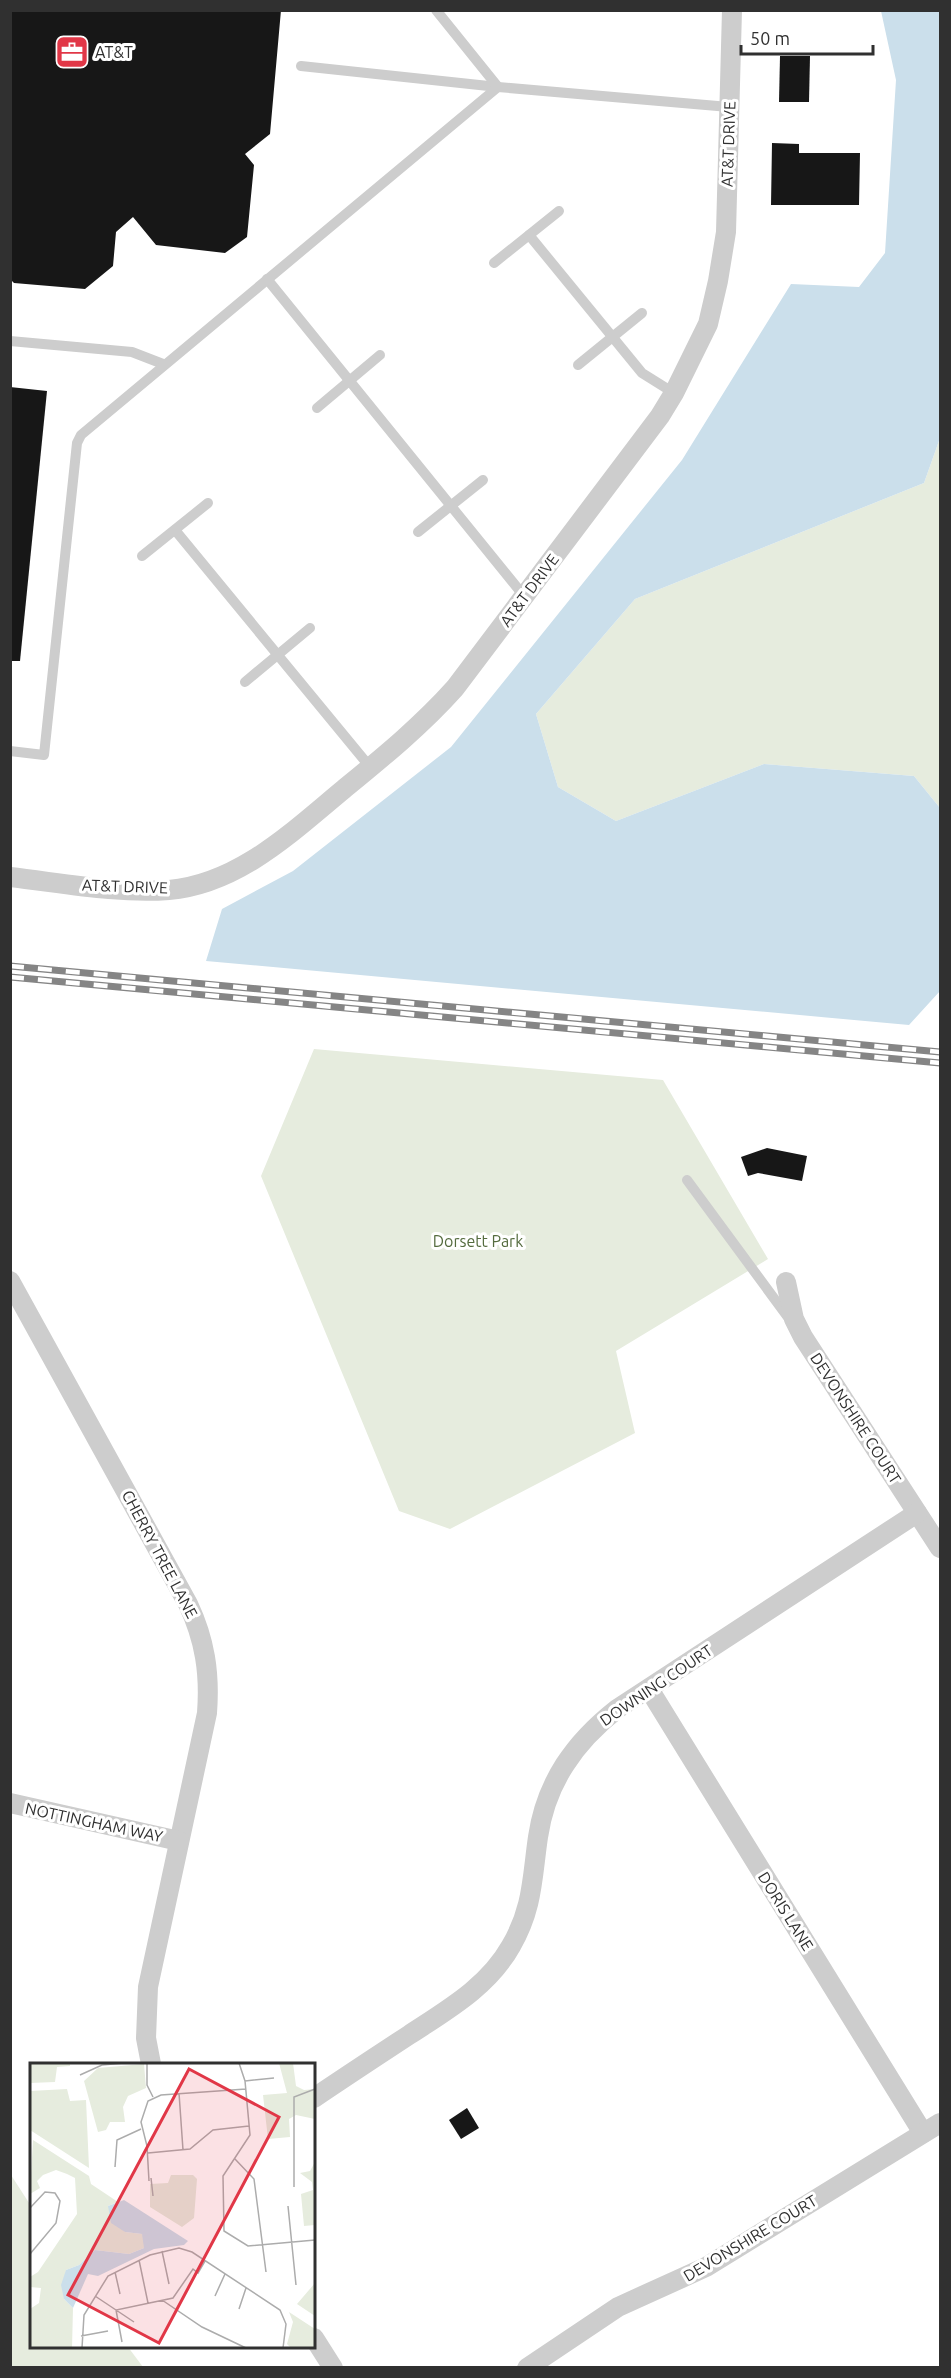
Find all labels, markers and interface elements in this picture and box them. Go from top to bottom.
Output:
scale bar [741,18,873,56]
text: 50 m [750,28,790,48]
office icon: AT&T [54,34,90,70]
place label: AT&T [95,43,133,61]
street label: AT&T DRIVE [718,101,738,187]
street label: AT&T DRIVE [496,550,562,630]
street label: AT&T DRIVE [82,876,168,896]
park label: Dorsett Park [433,1232,523,1250]
street label: DEVONSHIRE COURT [807,1349,905,1487]
street label: CHERRY TREE LANE [119,1487,201,1621]
street label: DOWNING COURT [596,1641,716,1729]
street label: NOTTINGHAM WAY [24,1799,165,1846]
street label: DORIS LANE [755,1868,817,1954]
inset map [30,2063,315,2348]
street label: DEVONSHIRE COURT [680,2191,820,2285]

